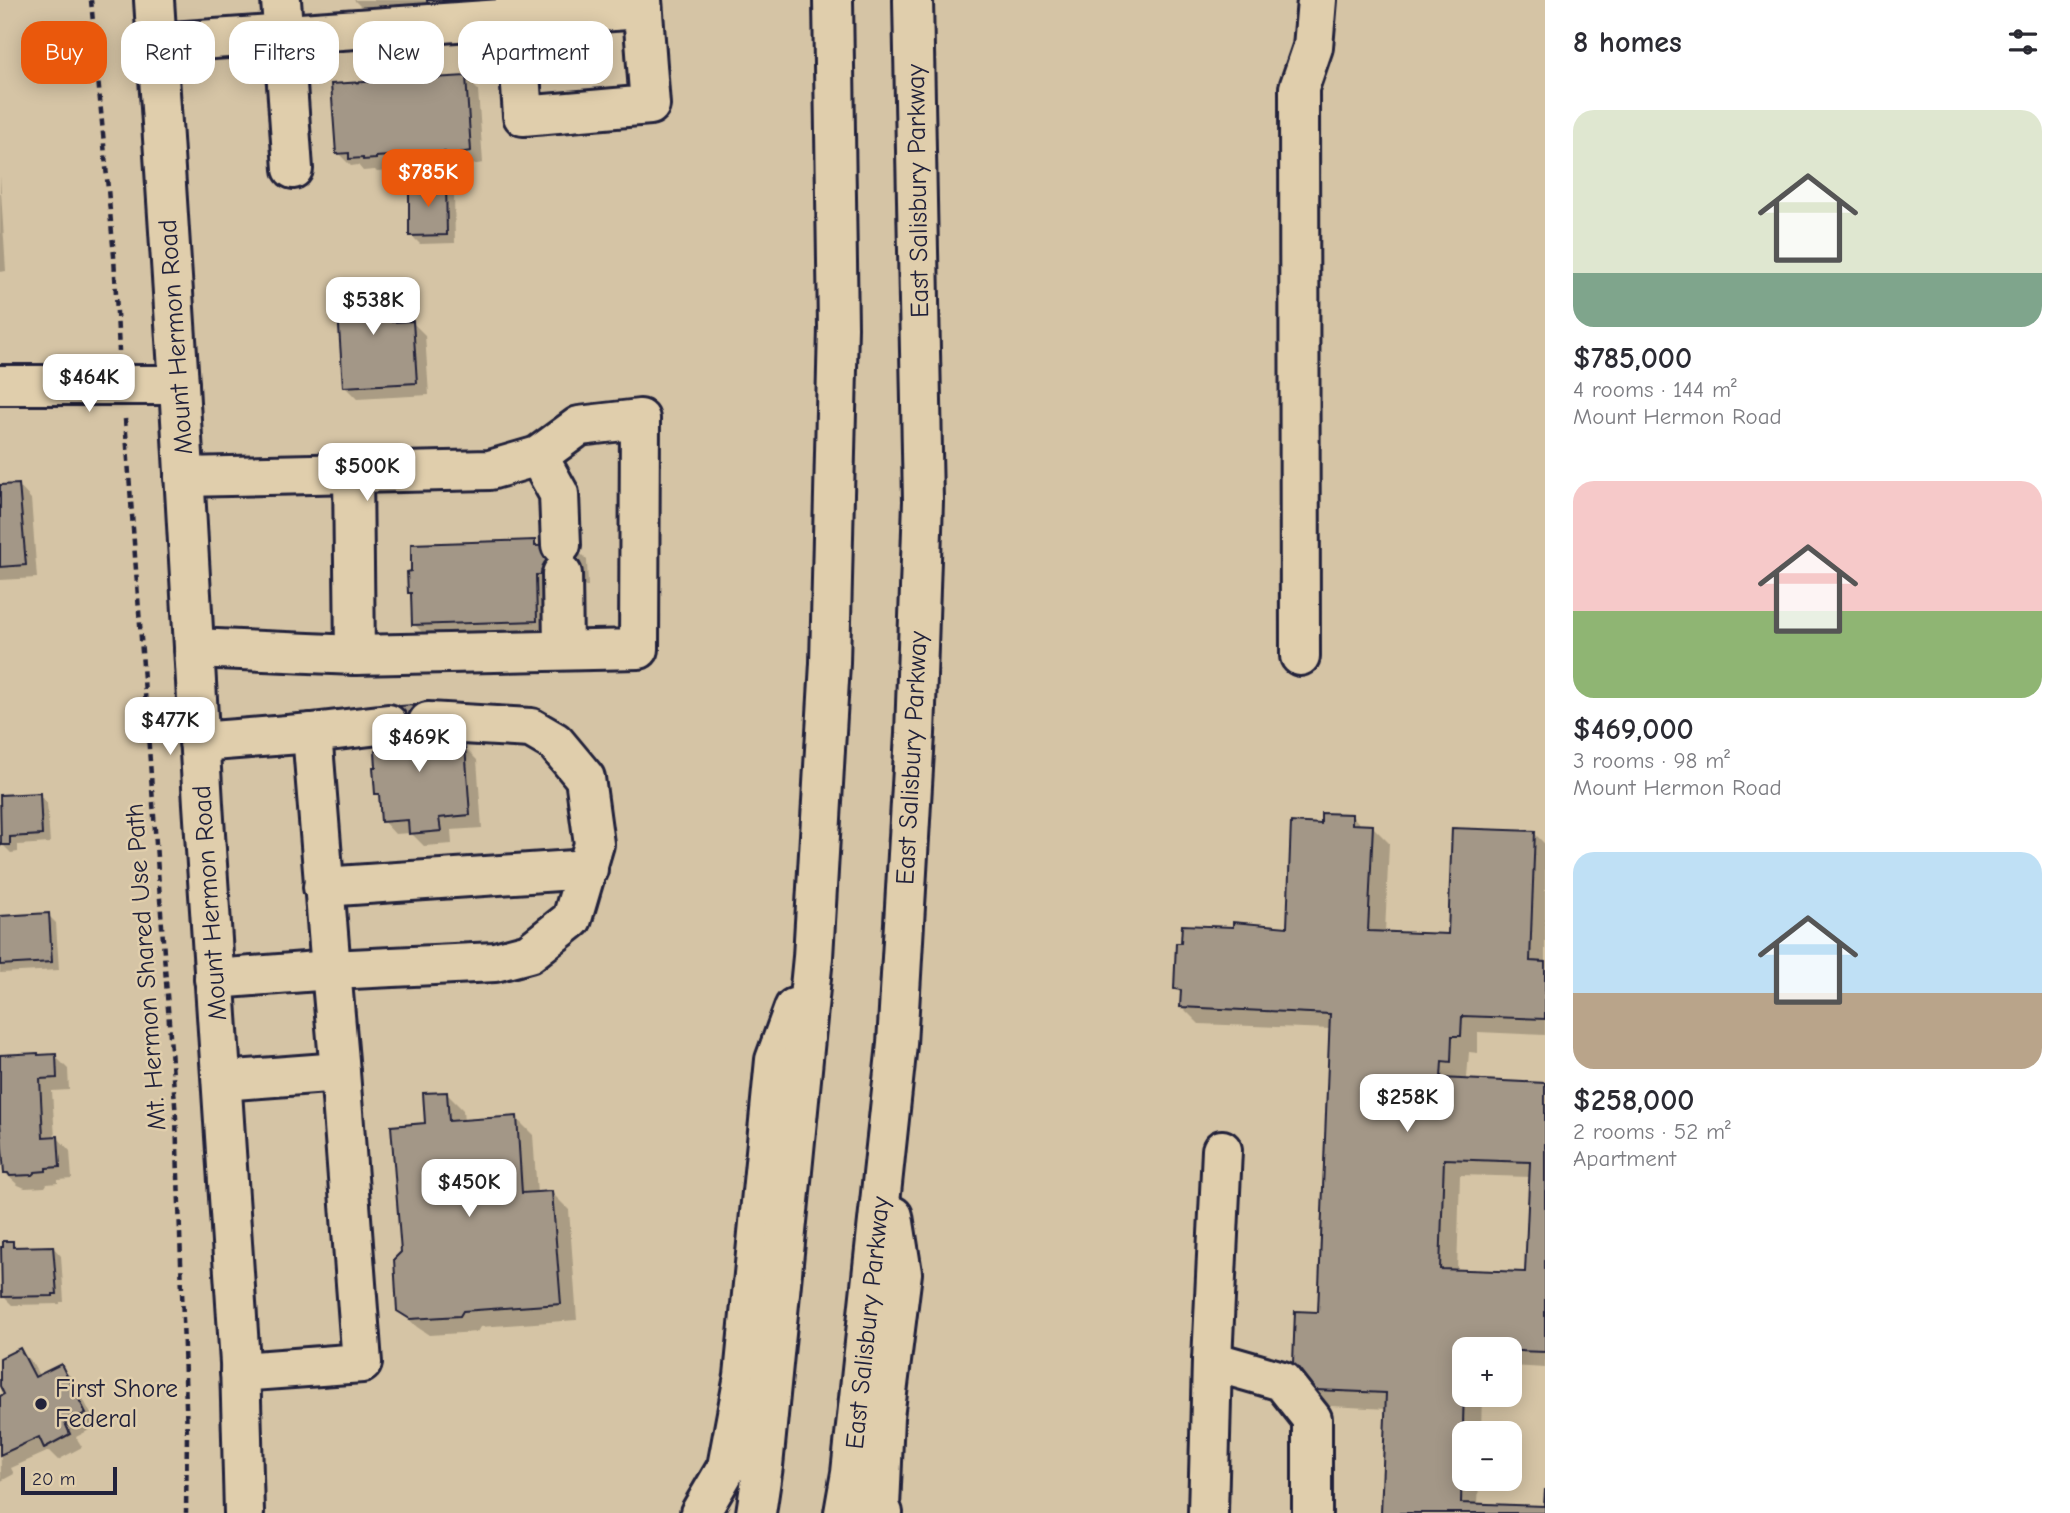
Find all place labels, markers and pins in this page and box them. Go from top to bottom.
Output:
pin: $785K [379,150,477,209]
pin: $538K [324,278,422,337]
pin: $464K [40,354,138,414]
pin: $500K [318,444,416,503]
pin: $477K [121,698,219,757]
pin: $469K [370,714,468,774]
pin: $258K [1358,1074,1456,1134]
pin: $450K [420,1160,518,1219]
place label: First Shore Federal [55,1374,178,1434]
marker: First Shore Federal [33,1396,49,1412]

